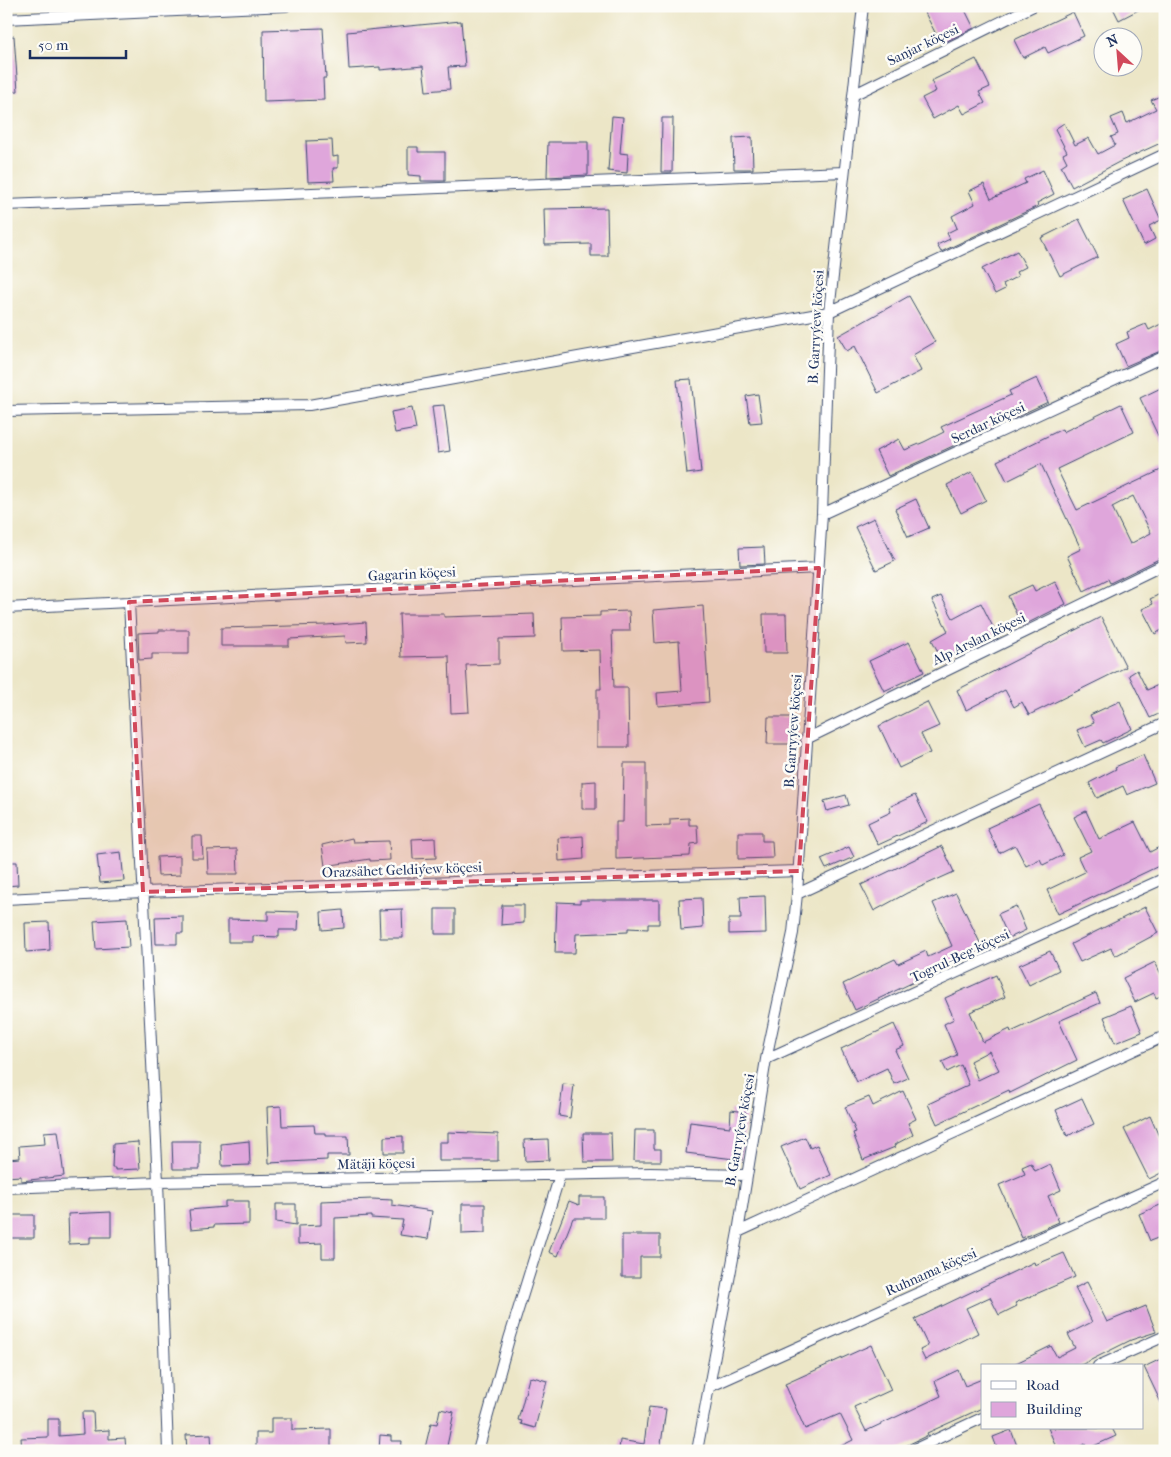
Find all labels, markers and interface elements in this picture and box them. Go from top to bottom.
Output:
street label: Sanjar köçesi [885,20,961,70]
scale bar [30,28,126,60]
north arrow [1094,28,1144,78]
text: N [1104,31,1121,51]
text: 50 m [38,36,69,54]
street label: B. Garryýew köçesi [805,269,827,385]
street label: Serdar köçesi [948,399,1028,447]
street label: Gagarin köçesi [368,563,456,585]
street label: Alp Arslan köçesi [929,609,1028,669]
street label: B. Garryýew köçesi [781,673,805,789]
street label: Orazsähet Geldiýew köçesi [322,859,482,881]
street label: Togrul-Beg köçesi [908,926,1012,986]
street label: B. Garryýew köçesi [722,1072,758,1188]
street label: Mätäji köçesi [337,1155,415,1173]
street label: Ruhnama köçesi [883,1244,979,1300]
legend [981,1364,1144,1430]
text: Road [1026,1376,1060,1394]
text: Building [1026,1400,1083,1418]

